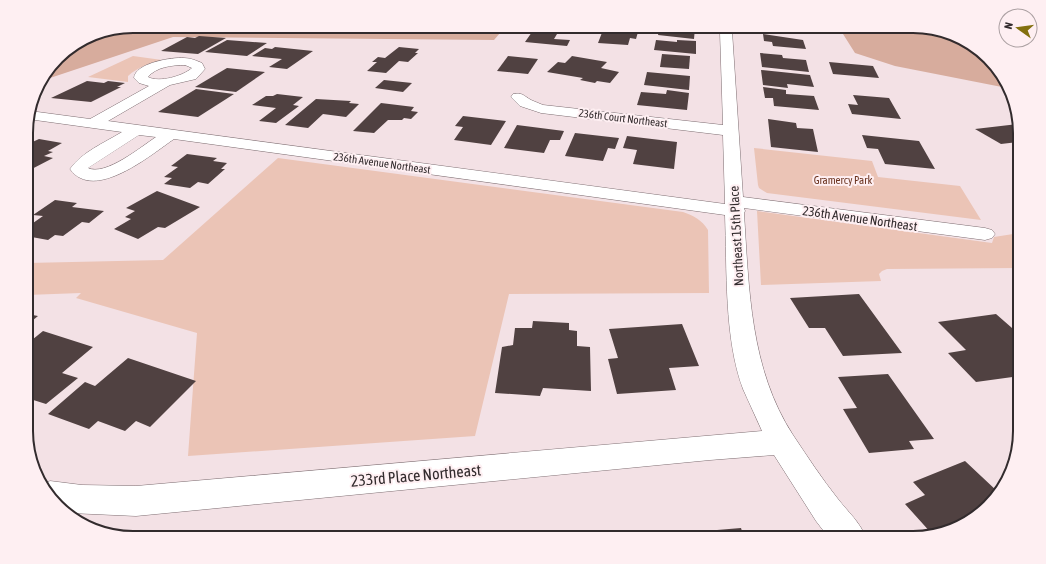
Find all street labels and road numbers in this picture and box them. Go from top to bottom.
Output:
street label: 236th Court Northeast [578,107,668,129]
street label: 236th Avenue Northeast [333,150,431,176]
street label: Northeast 15th Place [726,185,747,286]
street label: 236th Avenue Northeast [802,203,919,234]
street label: 233rd Place Northeast [350,460,482,490]

